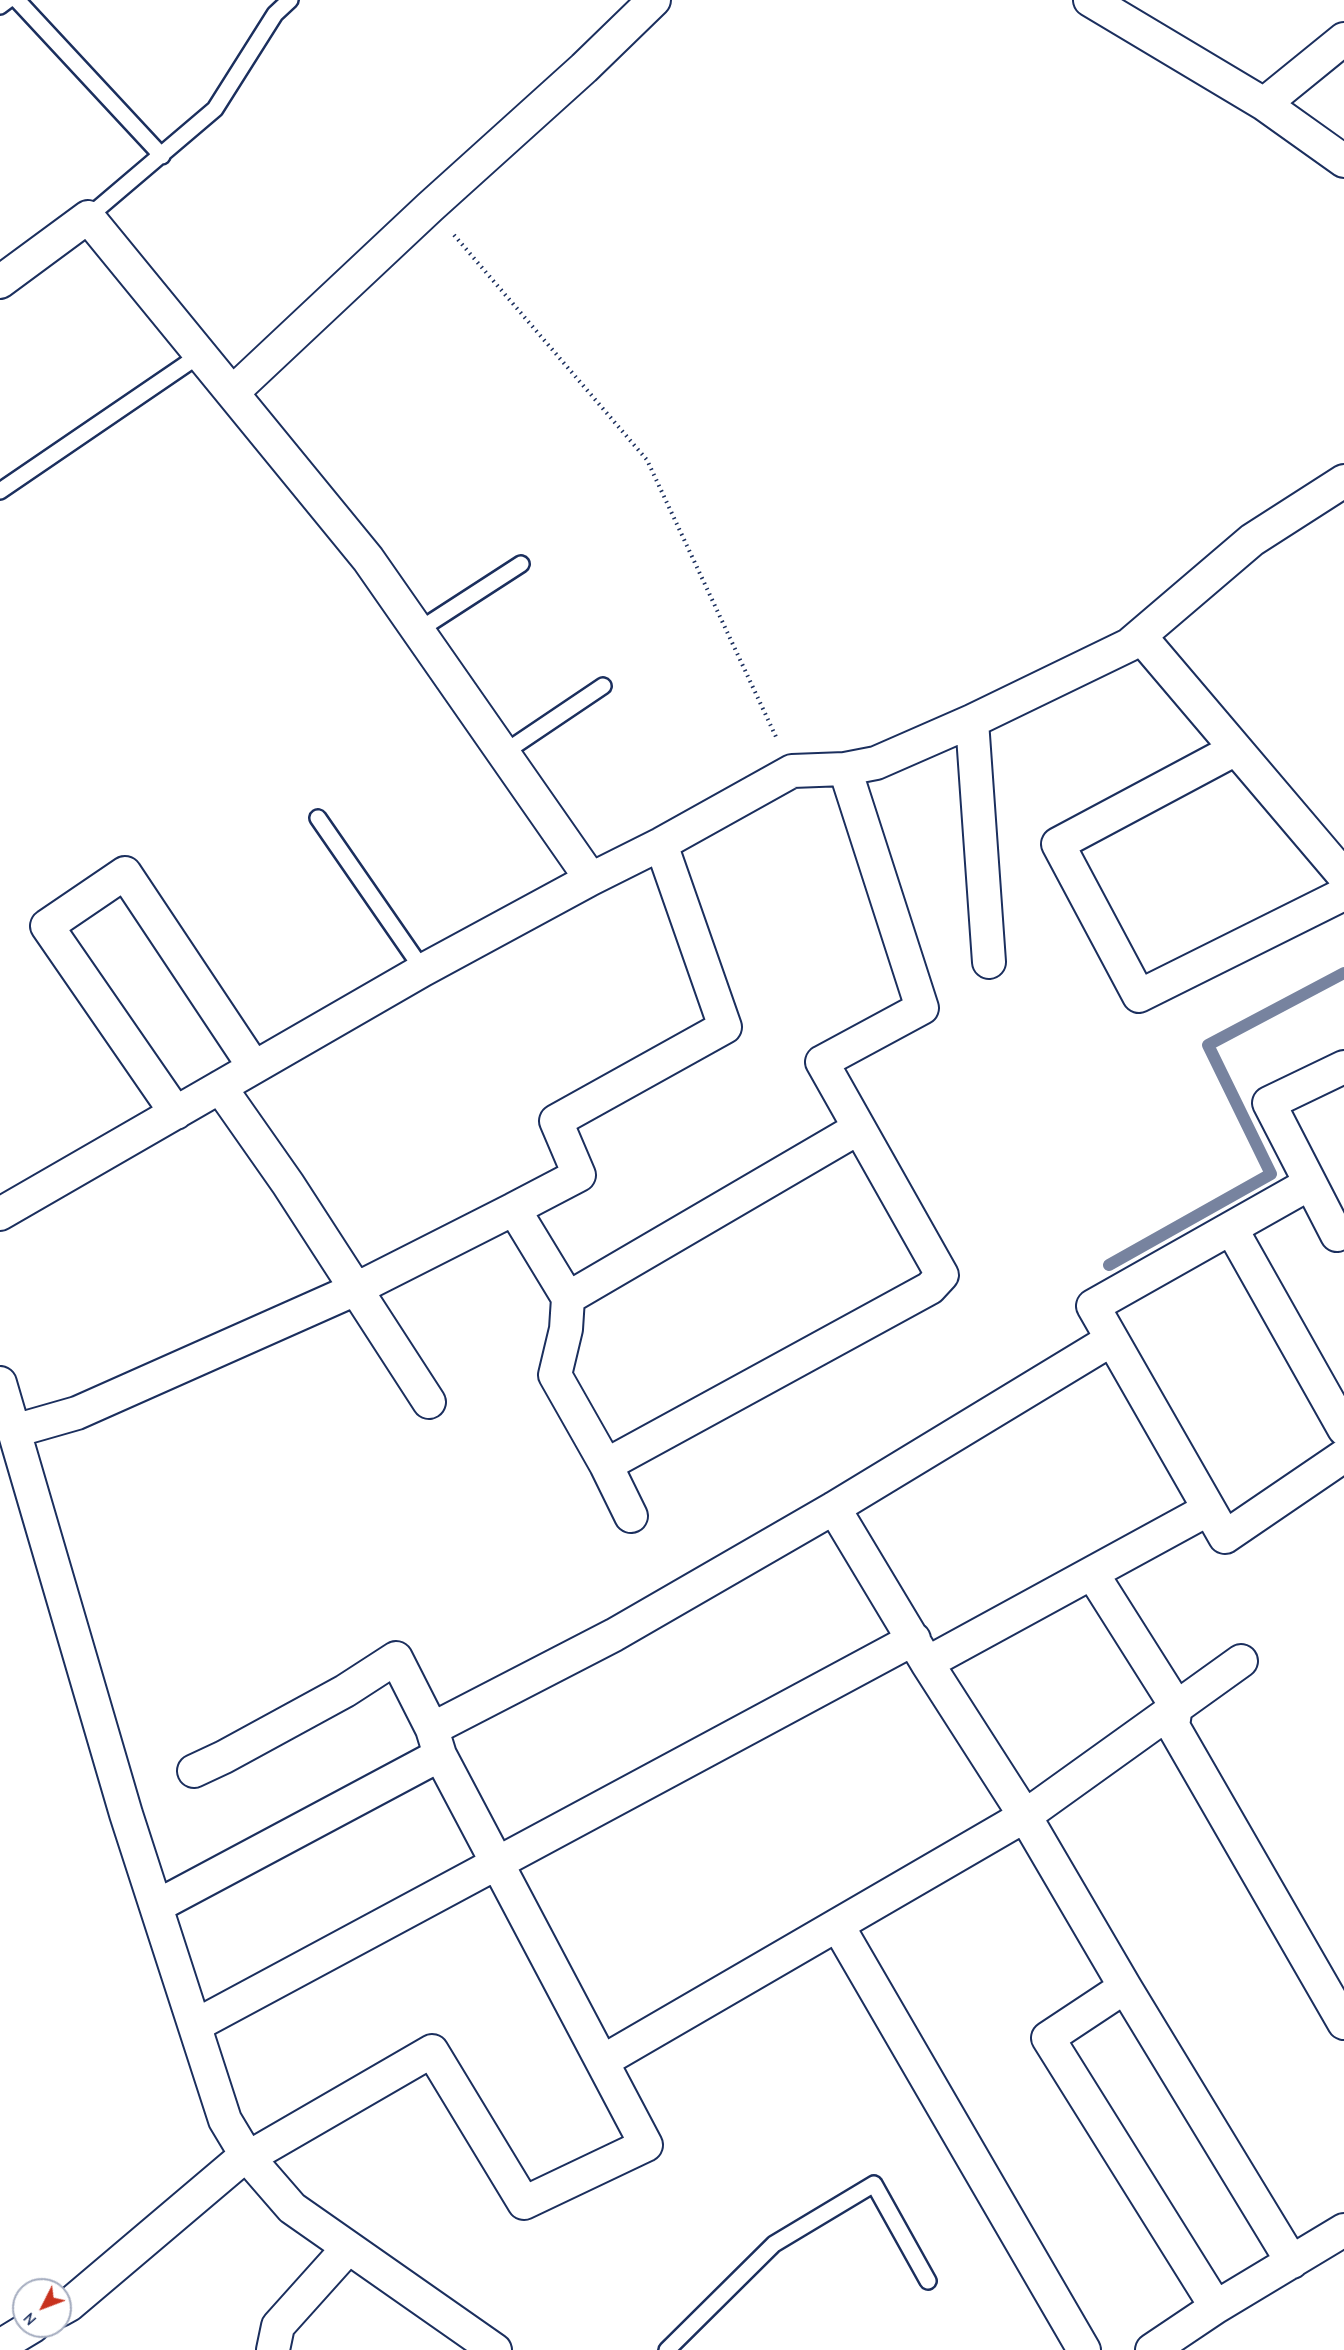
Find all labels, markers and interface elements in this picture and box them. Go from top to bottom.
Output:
north arrow [12,2278,72,2338]
text: N [20,2309,40,2329]

